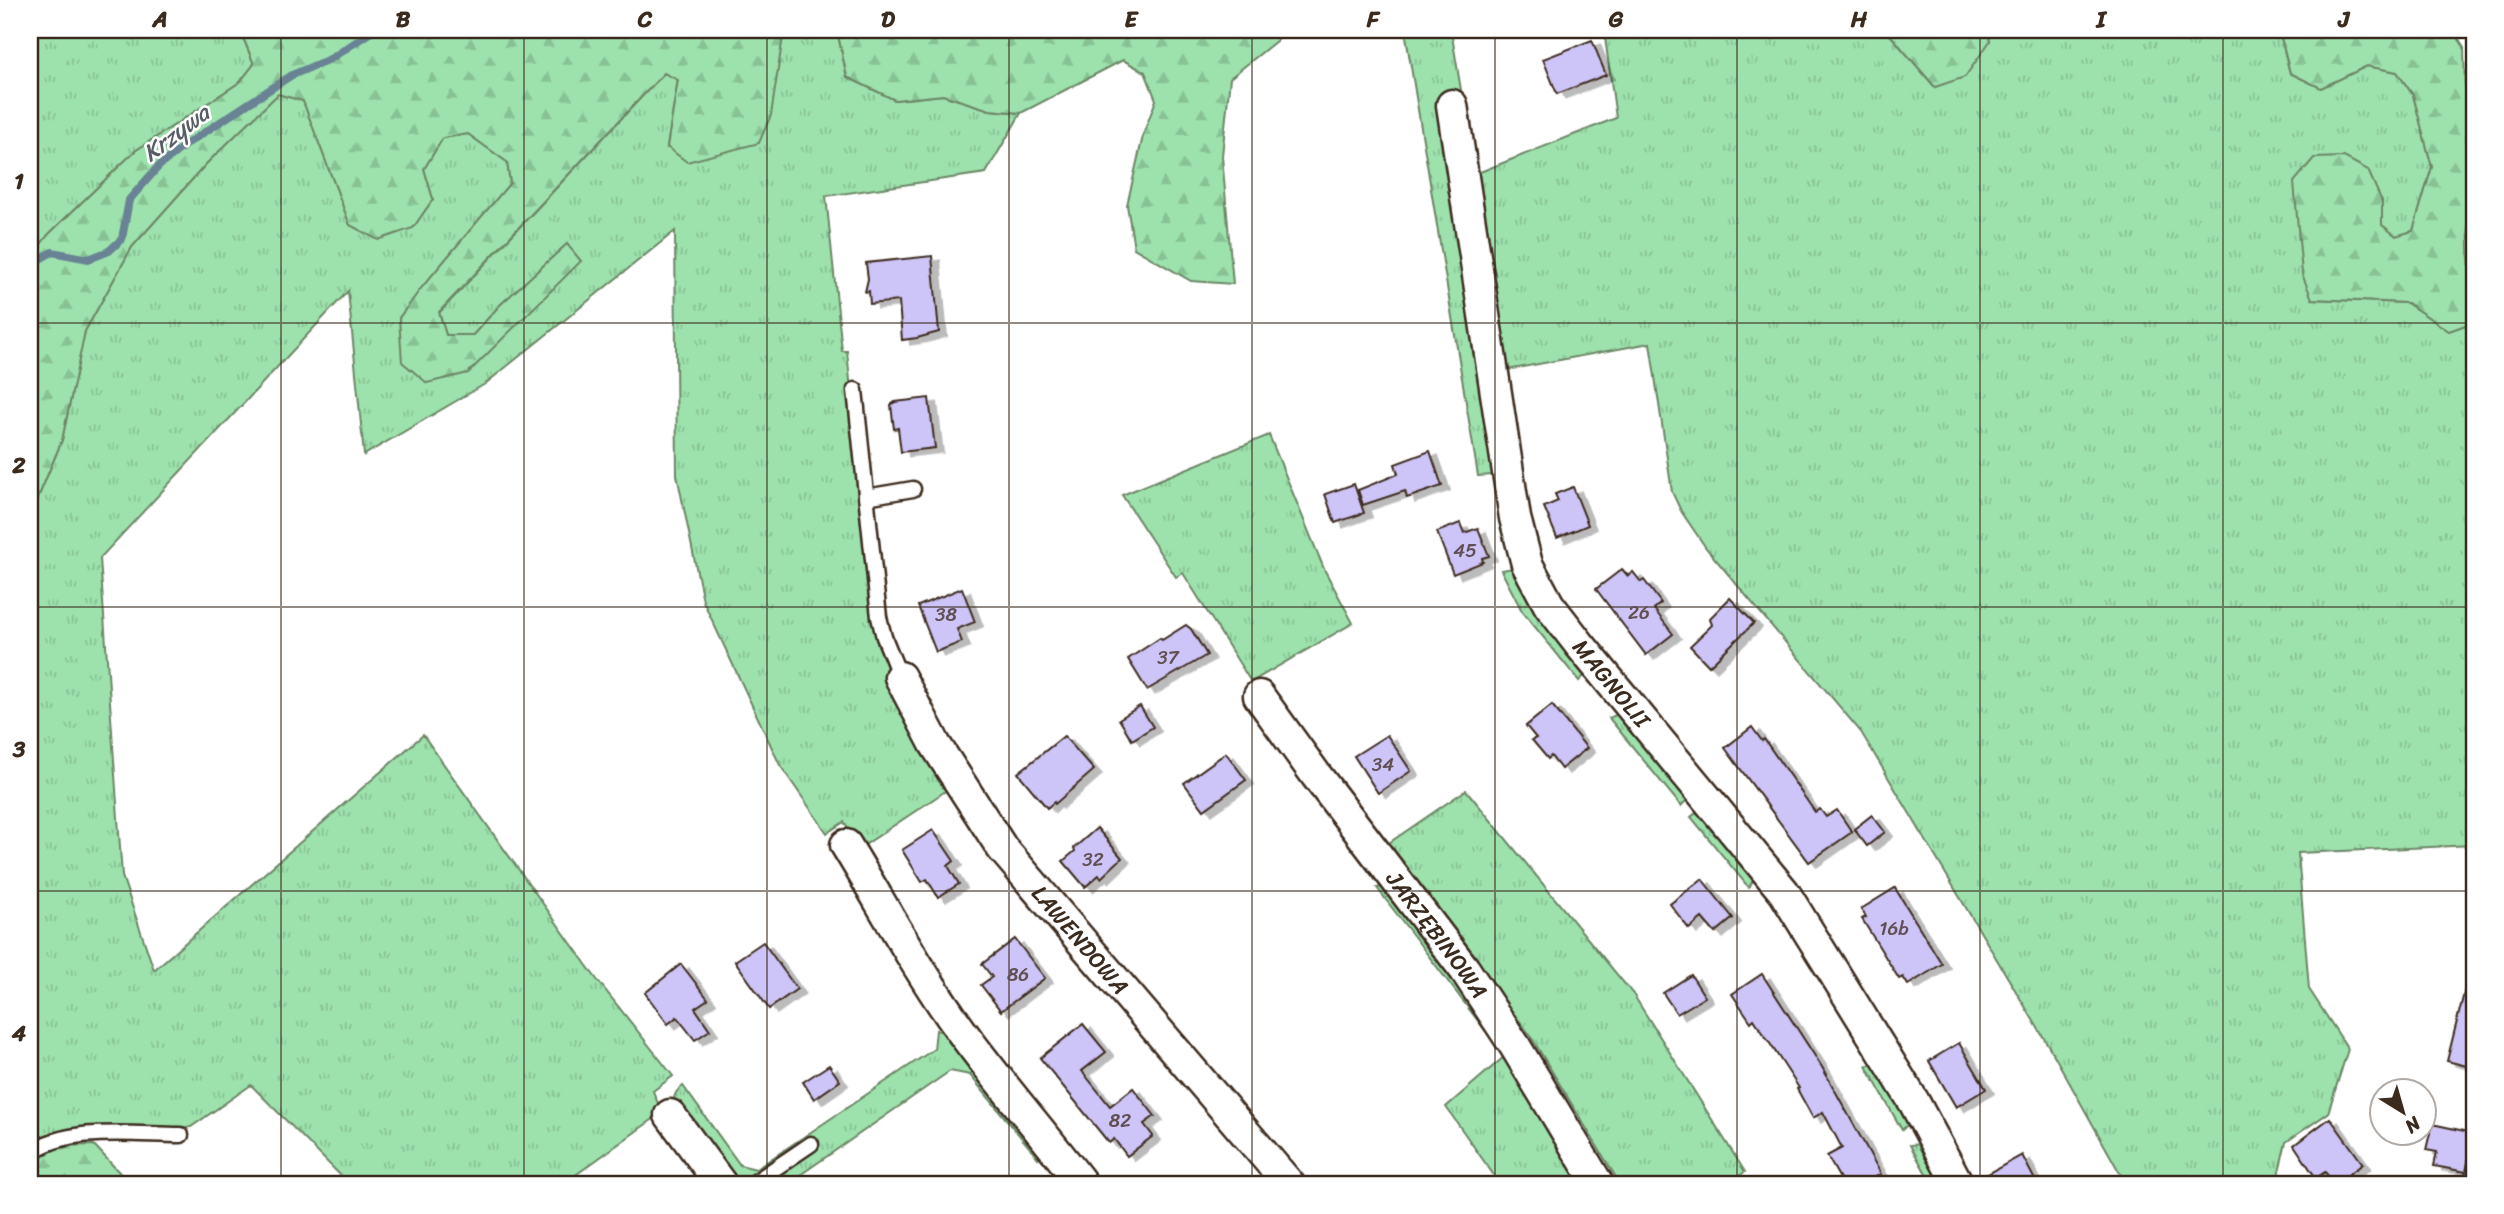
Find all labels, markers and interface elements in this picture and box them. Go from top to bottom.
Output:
text: A [151,0,168,40]
text: B [396,0,411,40]
text: C [637,0,653,40]
text: D [881,0,896,40]
text: E [1125,0,1140,40]
text: F [1366,0,1381,40]
text: G [1608,0,1624,40]
text: H [1850,0,1868,40]
text: I [2095,0,2107,40]
text: J [2337,0,2351,40]
water label: Krzywa [133,92,221,173]
text: 1 [14,161,24,202]
text: 2 [11,445,26,486]
house number: 45 [1453,534,1477,567]
house number: 26 [1628,596,1650,629]
house number: 38 [935,598,957,631]
street label: MAGNOLII [1562,629,1662,739]
house number: 37 [1157,641,1180,674]
text: 3 [12,729,26,770]
house number: 34 [1372,748,1394,781]
house number: 32 [1082,843,1104,876]
street label: JARZĘBINOWA [1375,861,1499,1007]
street label: LAWENDOWA [1021,875,1140,1004]
house number: 16b [1879,912,1909,945]
house number: 86 [1007,958,1029,991]
text: 4 [11,1013,27,1054]
north arrow [2368,1078,2438,1148]
house number: 82 [1109,1104,1131,1137]
text: N [2397,1107,2429,1143]

